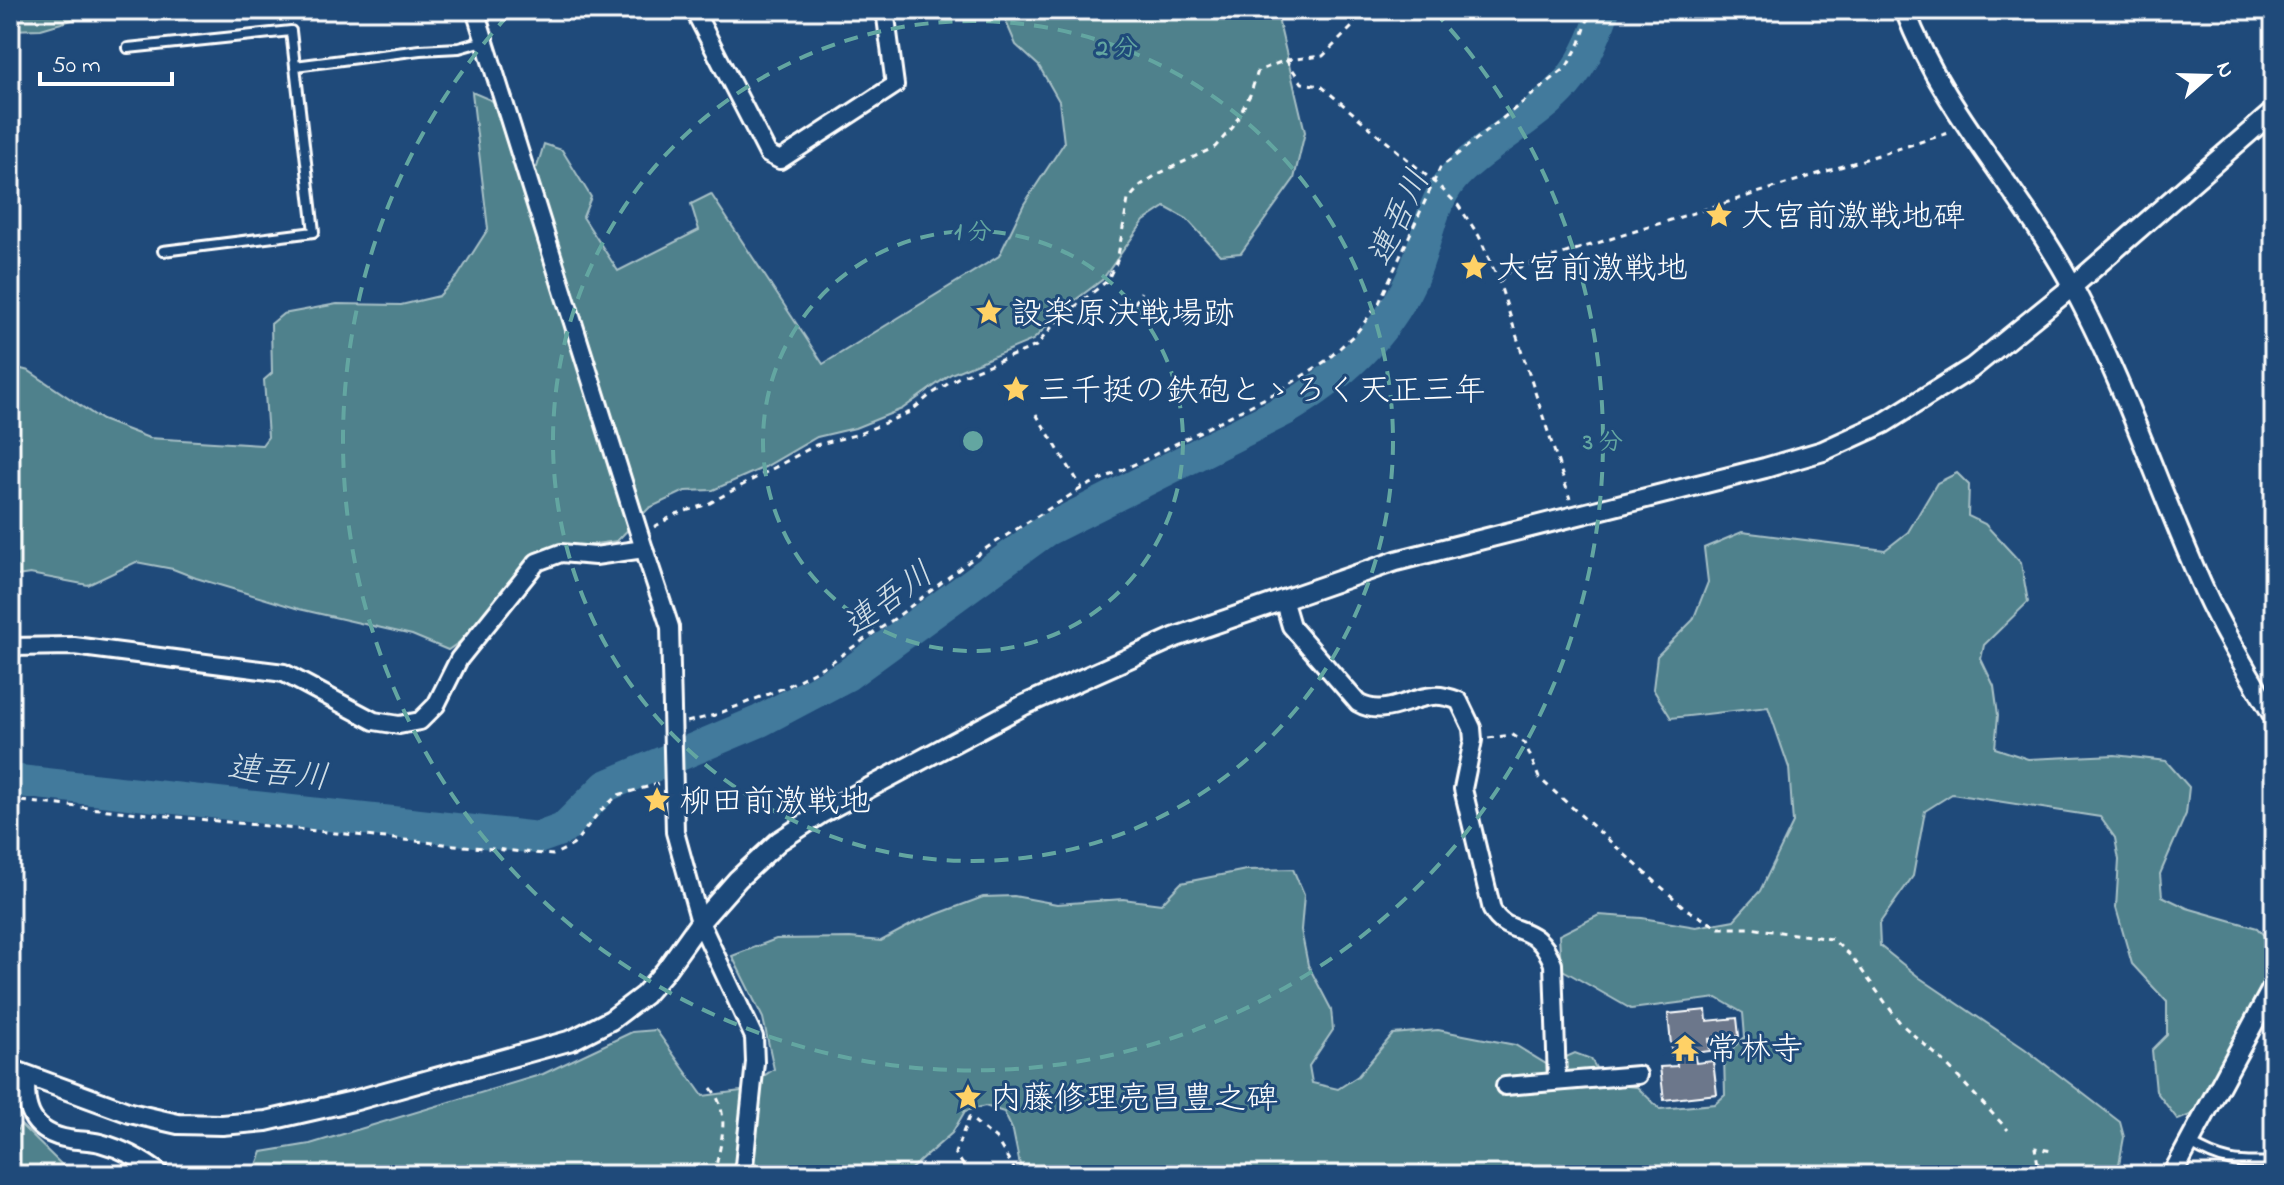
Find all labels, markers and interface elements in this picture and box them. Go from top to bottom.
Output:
text: 2 分 [1095,32,1138,67]
scale bar [40,36,172,86]
north arrow [2168,36,2248,116]
text: 50 m [52,49,101,84]
text: N [2206,58,2242,83]
water label: 連吾川 [1356,162,1445,275]
place label: 大宮前激戦地碑 [1741,195,1965,242]
place icon: 大宮前激戦地碑 [1704,200,1734,230]
text: 1 分 [954,216,992,251]
place label: 大宮前激戦地 [1496,247,1688,294]
place icon: 大宮前激戦地 [1459,252,1489,282]
place label: 設楽原決戦場跡 [1011,292,1235,339]
place icon: 設楽原決戦場跡 [974,297,1004,327]
place label: 三千挺の鉄砲とゝろく天正三年 [1038,369,1486,416]
place icon: 三千挺の鉄砲とゝろく天正三年 [1001,374,1031,404]
text: 3 分 [1582,426,1623,461]
centre of rings [959,427,987,455]
water label: 連吾川 [833,551,945,651]
water label: 連吾川 [224,745,331,805]
place label: 柳田前激戦地 [679,780,871,827]
place icon: 柳田前激戦地 [642,785,672,815]
place label: 常林寺 [1707,1028,1803,1075]
temple icon: 常林寺 [1670,1033,1700,1063]
place label: 内藤修理亮昌豊之碑 [990,1077,1278,1124]
place icon: 内藤修理亮昌豊之碑 [953,1082,983,1112]

